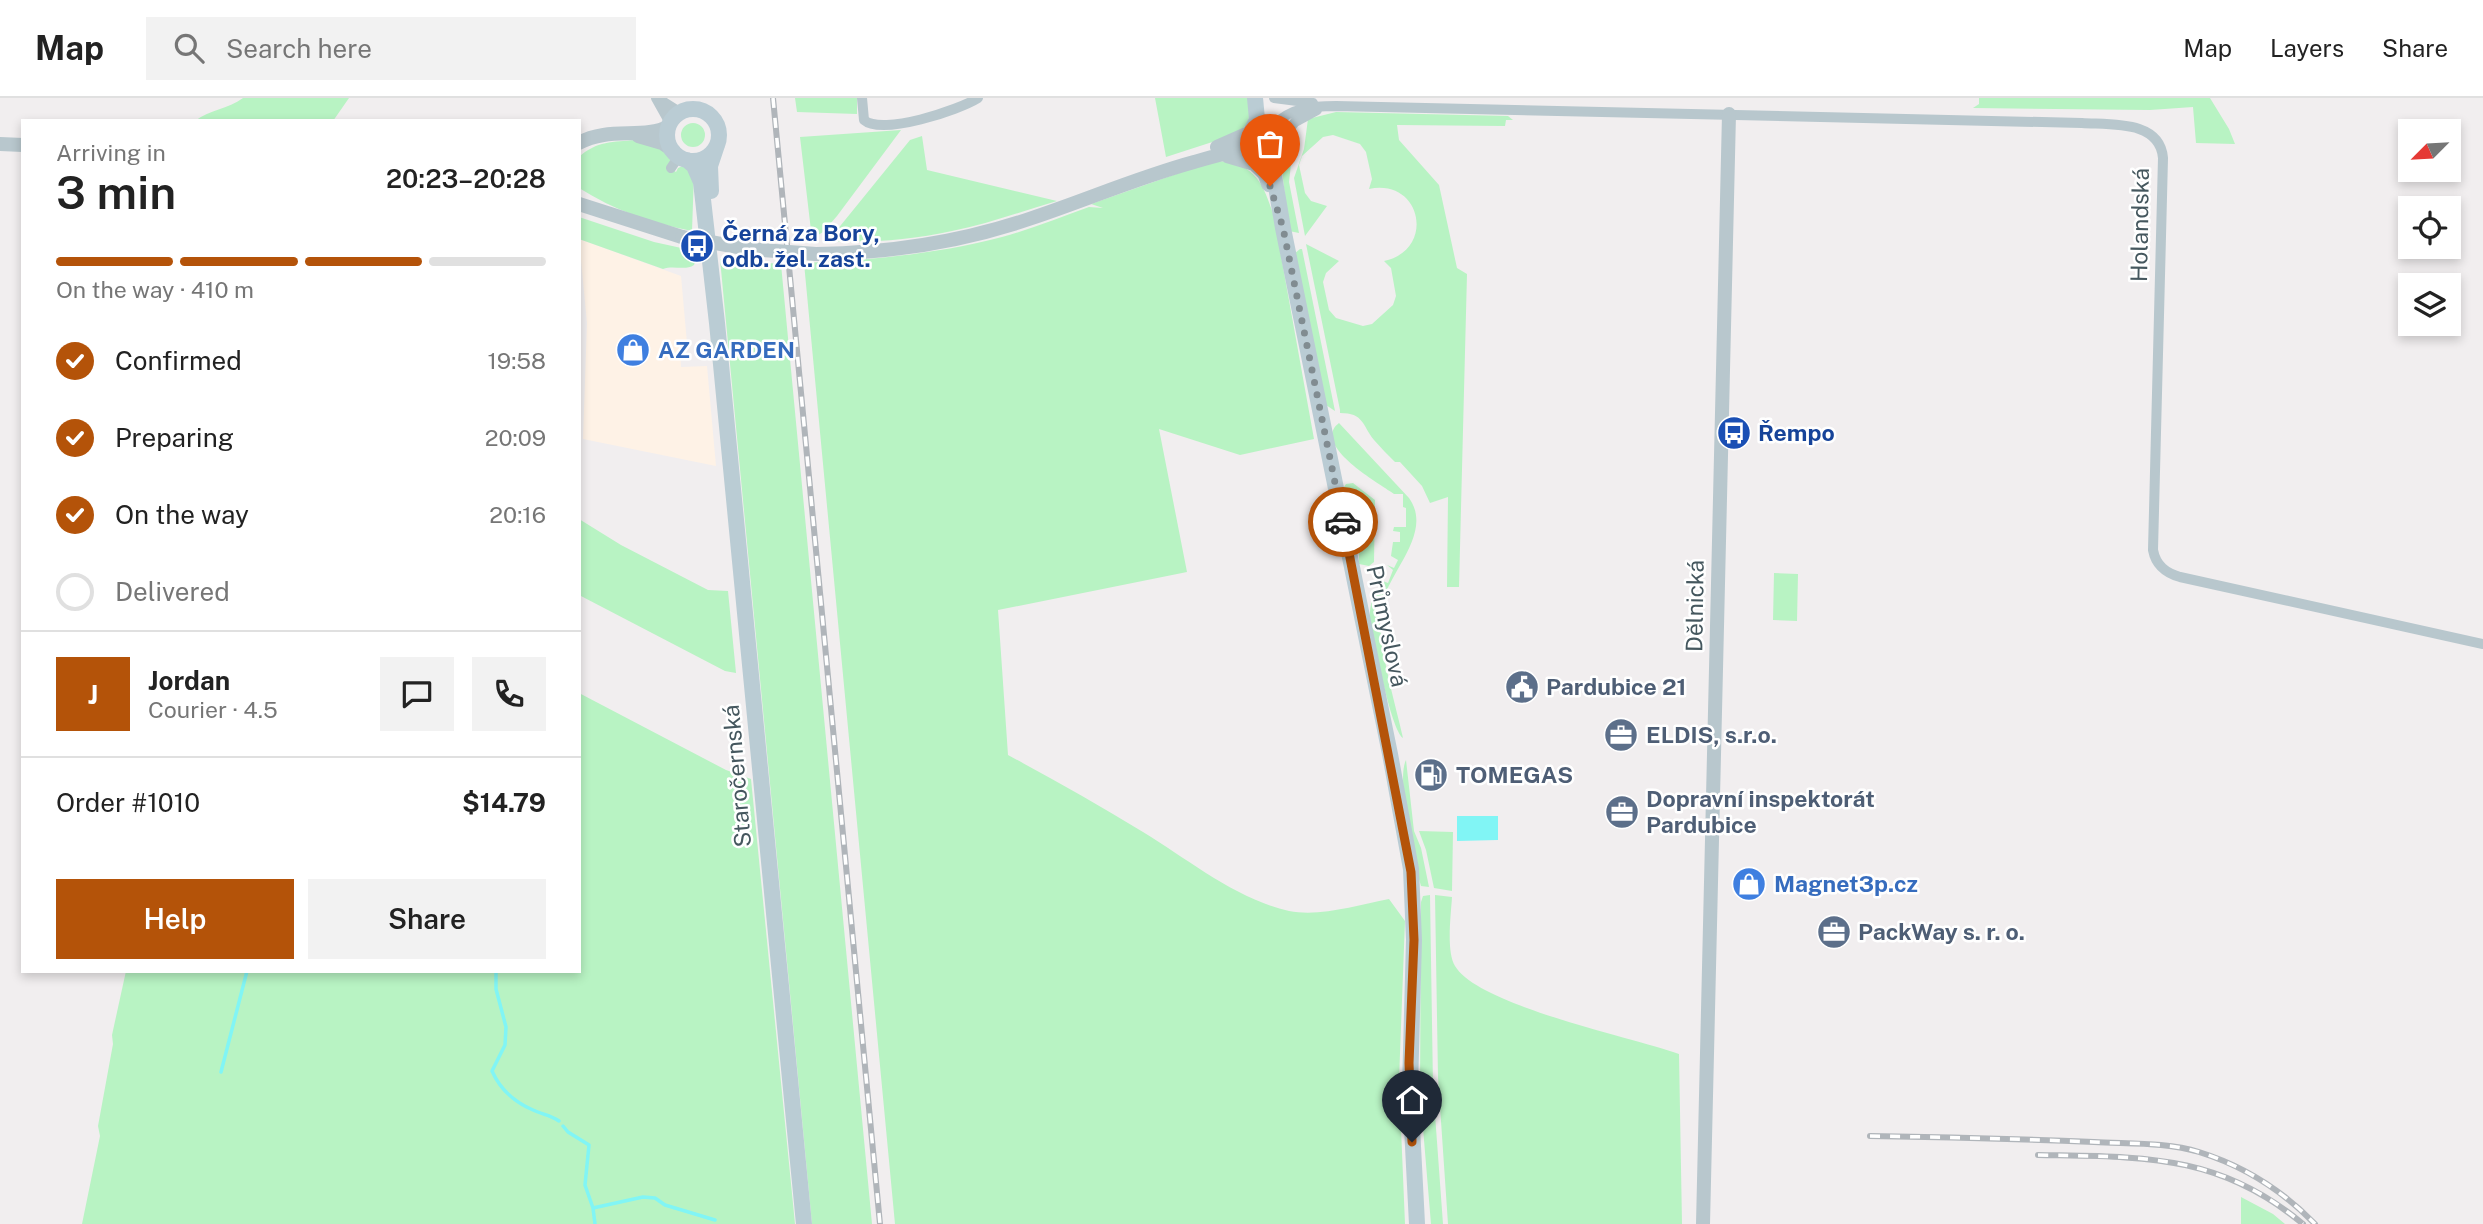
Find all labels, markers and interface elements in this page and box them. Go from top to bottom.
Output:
search box [146,17,636,80]
text: Map [35,29,104,67]
icon: search [170,29,208,67]
text: Search here [226,33,372,64]
text: Map [2183,34,2232,62]
text: Layers [2270,34,2344,62]
text: Share [2382,34,2448,62]
pin [1240,114,1300,186]
north arrow [2398,119,2460,182]
map controls [2398,119,2461,336]
icon: bag [1251,125,1289,163]
text: Arriving in [56,139,166,166]
text: 20:23–20:28 [386,163,546,194]
text: 3 min [56,165,176,219]
street label: Holandská [2125,168,2154,282]
button: locate [2398,196,2461,259]
place label: Černá za Bory, odb. žel. zast. [722,219,880,272]
bus stop icon: Černá za Bory, odb. žel. zast. [678,227,716,265]
button: layers [2398,273,2461,336]
text: On the way · 410 m [56,276,254,303]
shop icon: AZ GARDEN [614,331,652,369]
place label: AZ GARDEN [658,336,795,363]
icon: check [56,342,94,380]
text: Confirmed [115,345,242,376]
text: 19:58 [487,347,546,374]
bus stop icon: Řempo [1715,414,1753,452]
icon: check [56,419,94,457]
place label: Řempo [1758,419,1835,446]
text: Preparing [115,422,234,453]
text: 20:09 [485,424,546,451]
courier [1308,487,1378,557]
icon: check [56,496,94,534]
text: On the way [115,499,249,530]
text: 20:16 [489,501,546,528]
icon: car [1324,503,1362,541]
street label: Dělnická [1680,560,1709,652]
street label: Průmyslová [1361,563,1414,689]
text: Delivered [115,576,230,607]
button: chat [380,657,454,731]
button: phone [472,657,546,731]
text: Jordan [148,665,230,696]
public building icon: Pardubice 21 [1503,668,1541,706]
place label: Pardubice 21 [1546,673,1686,700]
text: J [88,679,98,710]
text: Courier · 4.5 [148,696,278,723]
street label: Staročernská [717,704,756,848]
office icon: ELDIS, s.r.o. [1602,716,1640,754]
place label: ELDIS, s.r.o. [1646,721,1777,748]
fuel station icon: TOMEGAS [1412,756,1450,794]
place label: TOMEGAS [1456,761,1573,788]
place label: Dopravní inspektorát Pardubice [1646,785,1875,838]
text: Order #1010 [56,787,200,818]
text: $14.79 [462,787,546,818]
office icon: Dopravní inspektorát Pardubice [1603,793,1641,831]
shop icon: Magnet3p.cz [1730,865,1768,903]
place label: Magnet3p.cz [1774,870,1918,897]
button: Help [56,879,294,959]
button: Share [308,879,546,959]
office icon: PackWay s. r. o. [1815,913,1853,951]
place label: PackWay s. r. o. [1858,918,2025,945]
pin [1382,1070,1442,1142]
icon: home [1393,1081,1431,1119]

